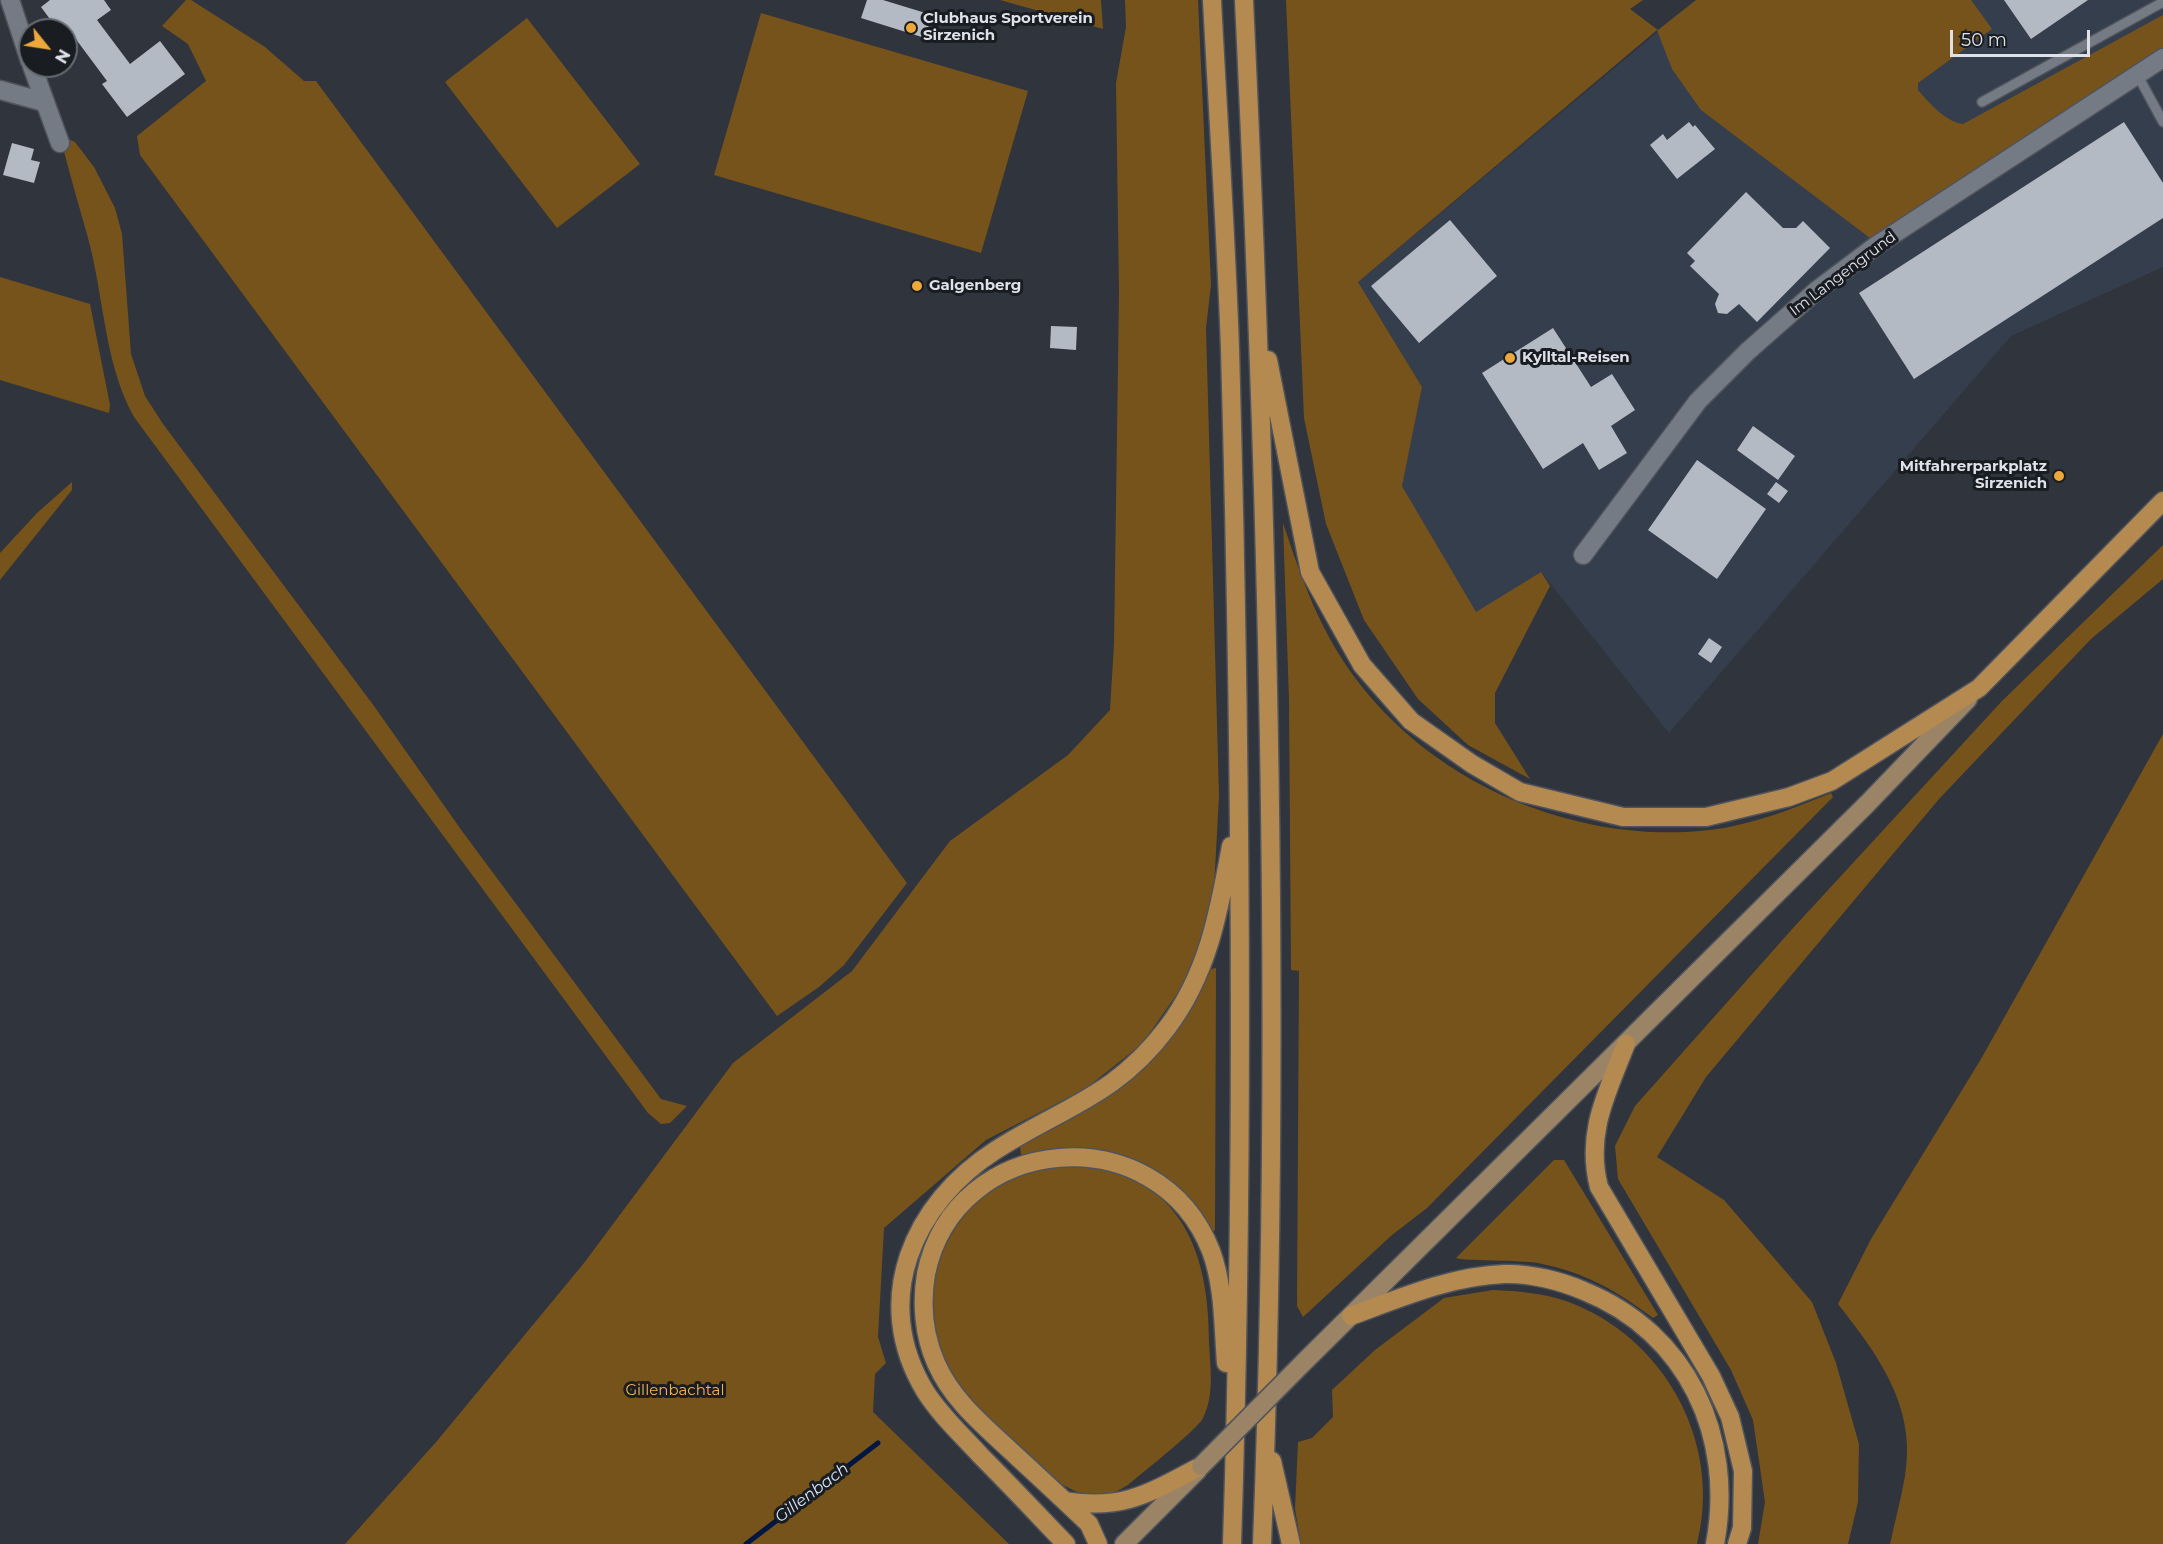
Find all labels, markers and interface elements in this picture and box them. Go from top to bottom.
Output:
place label: Clubhaus Sportverein Sirzenich [923,10,1093,45]
north arrow [18,18,78,78]
scale bar [1953,18,2092,56]
marker: Clubhaus Sportverein Sirzenich [904,21,918,35]
text: 50 m [1961,29,2007,51]
text: N [51,46,74,67]
street label: Im Langengrund [1786,228,1900,320]
place label: Galgenberg [929,277,1021,295]
marker: Galgenberg [910,279,924,293]
place label: Kylltal-Reisen [1522,349,1630,367]
marker: Kylltal-Reisen [1503,351,1517,365]
place label: Mitfahrerparkplatz Sirzenich [1900,458,2047,493]
marker: Mitfahrerparkplatz Sirzenich [2052,469,2066,483]
park label: Gillenbachtal [625,1382,725,1400]
water label: Gillenbach [771,1459,853,1527]

